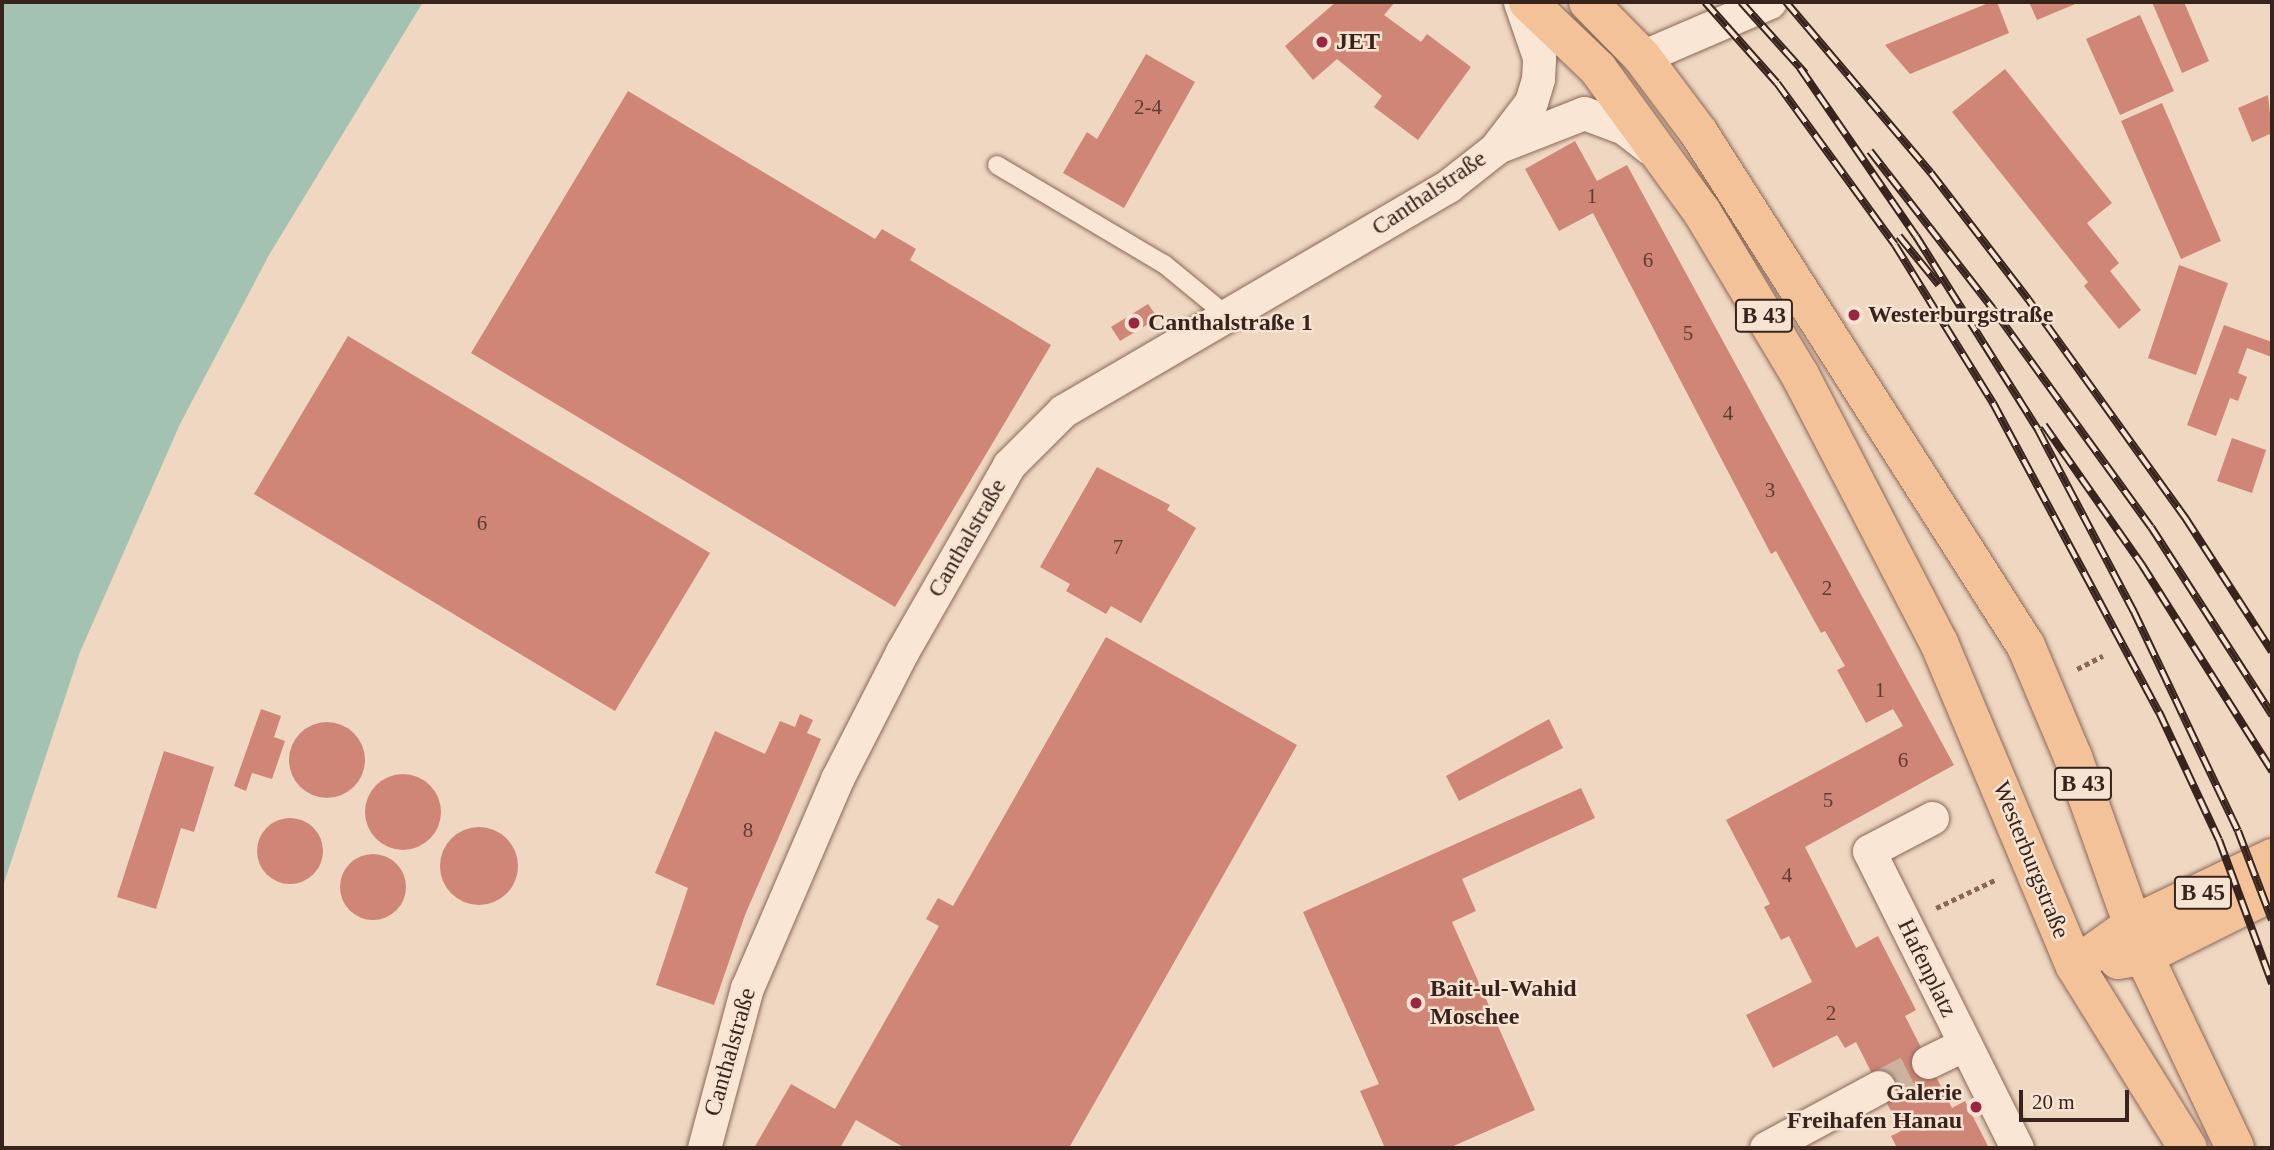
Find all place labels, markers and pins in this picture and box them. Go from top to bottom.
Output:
place label: JET [1336,28,1380,56]
marker: JET [1314,34,1330,50]
place label: Westerburgstraße [1868,301,2053,329]
marker: Westerburgstraße [1846,307,1862,323]
place label: Canthalstraße 1 [1148,309,1313,337]
marker: Canthalstraße 1 [1126,315,1142,331]
place label: Bait-ul-Wahid Moschee [1430,975,1577,1031]
marker: Bait-ul-Wahid Moschee [1408,995,1424,1011]
place label: Galerie Freihafen Hanau [1787,1079,1962,1135]
marker: Galerie Freihafen Hanau [1968,1099,1984,1115]

